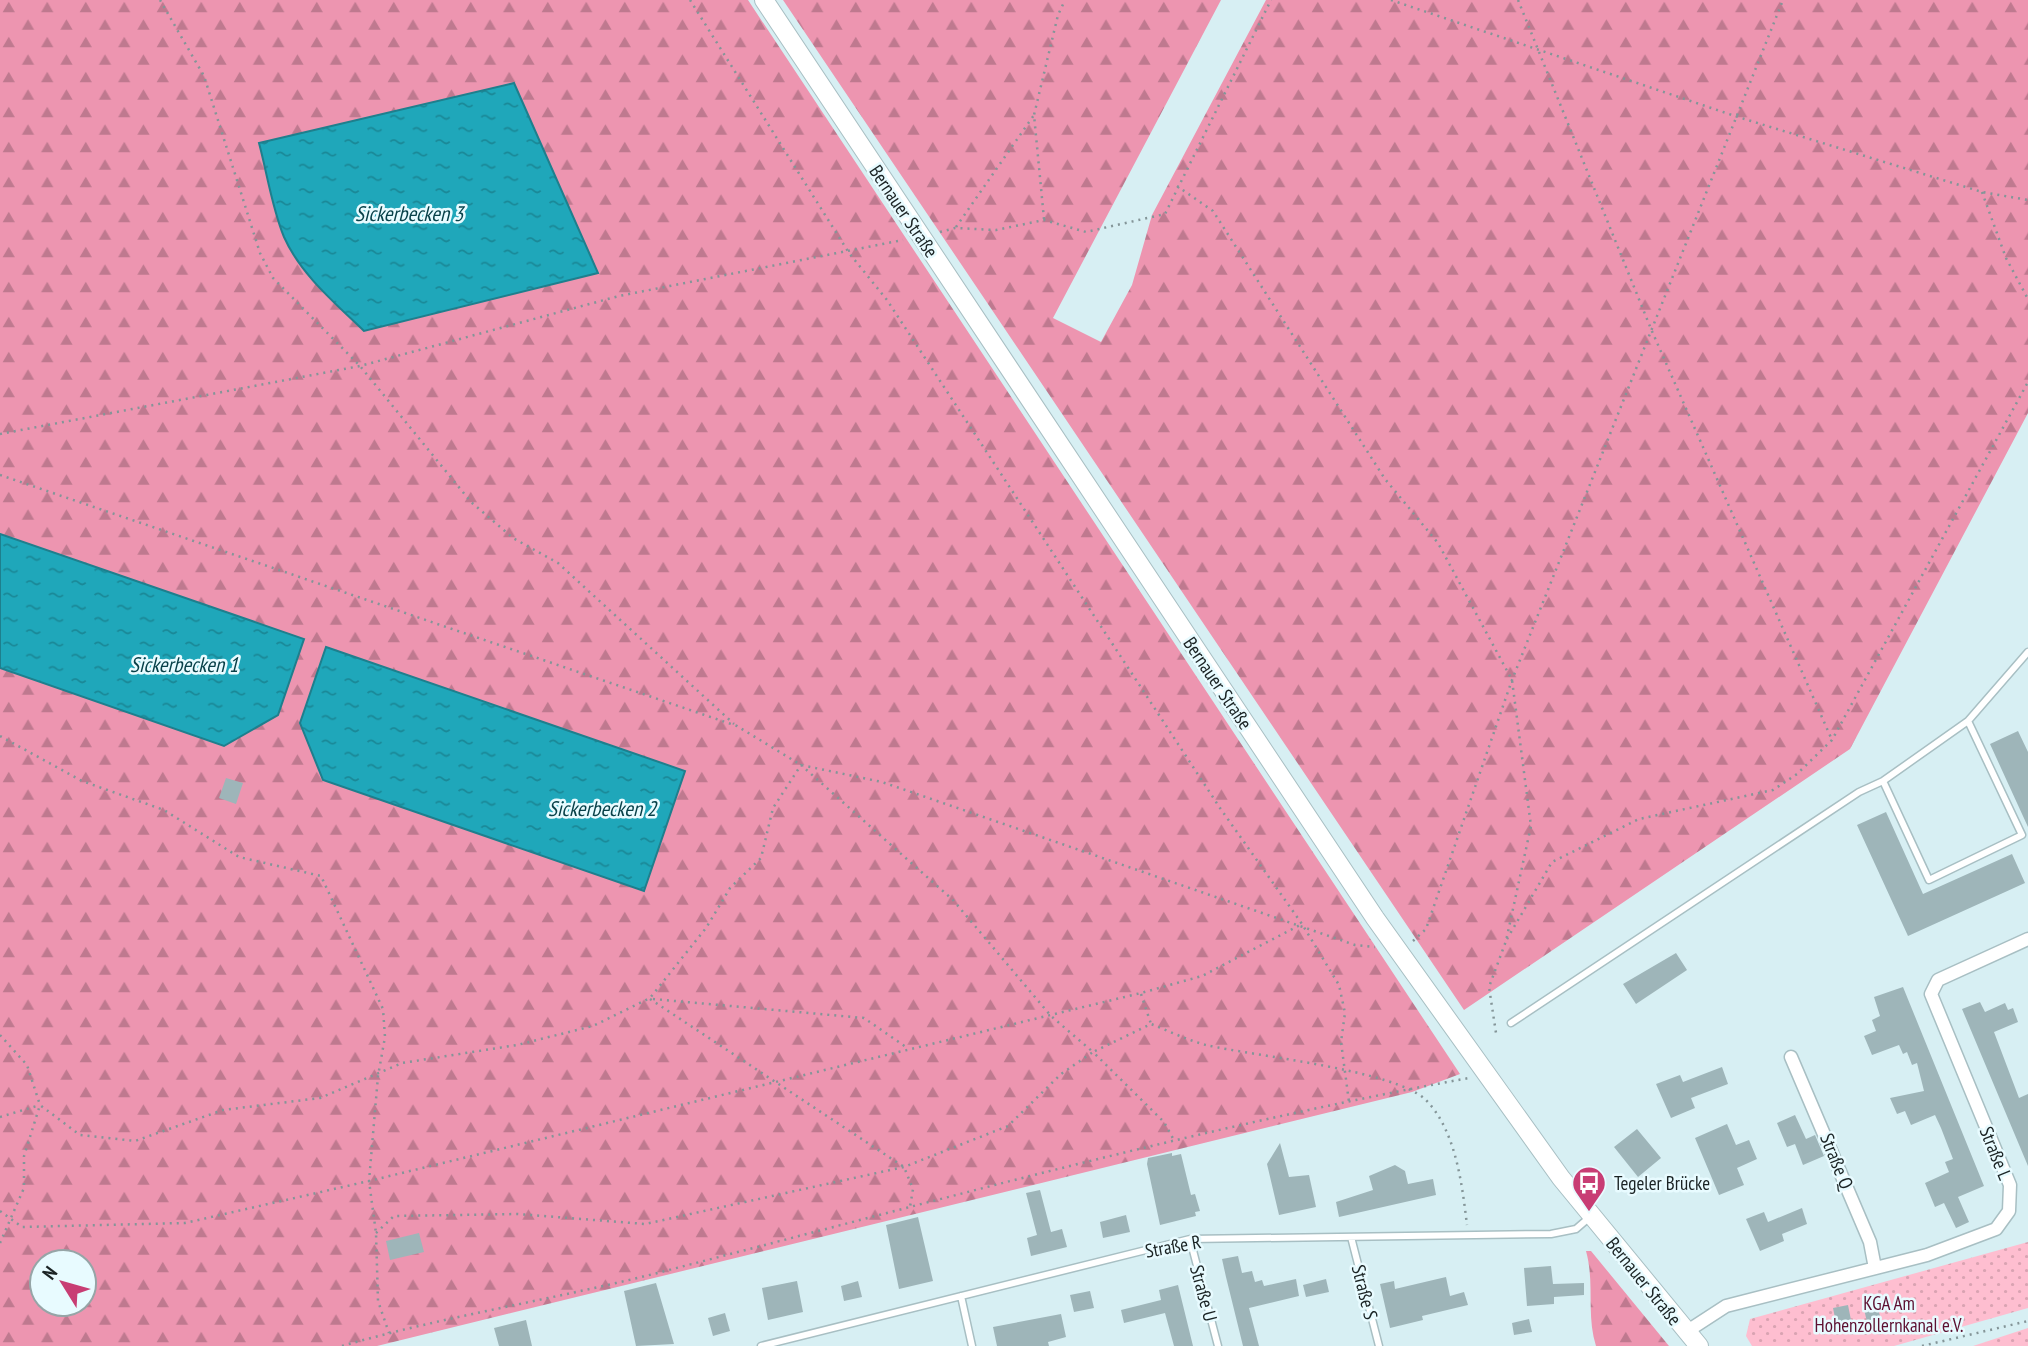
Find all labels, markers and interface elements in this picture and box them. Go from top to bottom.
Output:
street label: Bernauer Straße [864,160,944,262]
water label: Sickerbecken 3 [355,200,466,227]
street label: Bernauer Straße [1178,632,1258,734]
water label: Sickerbecken 1 [130,651,239,678]
water label: Sickerbecken 2 [548,795,658,822]
street label: Straße L [1975,1123,2018,1183]
street label: Straße Q [1815,1130,1859,1193]
bus stop icon: Tegeler Brücke [1570,1164,1608,1213]
place label: Tegeler Brücke [1614,1171,1710,1195]
street label: Straße R [1143,1229,1203,1263]
street label: Bernauer Straße [1601,1232,1687,1330]
north arrow [28,1248,98,1318]
text: N [37,1261,62,1284]
street label: Straße U [1185,1262,1223,1324]
street label: Straße S [1347,1262,1383,1322]
park label: KGA Am Hohenzollernkanal e.V. [1815,1291,1964,1337]

